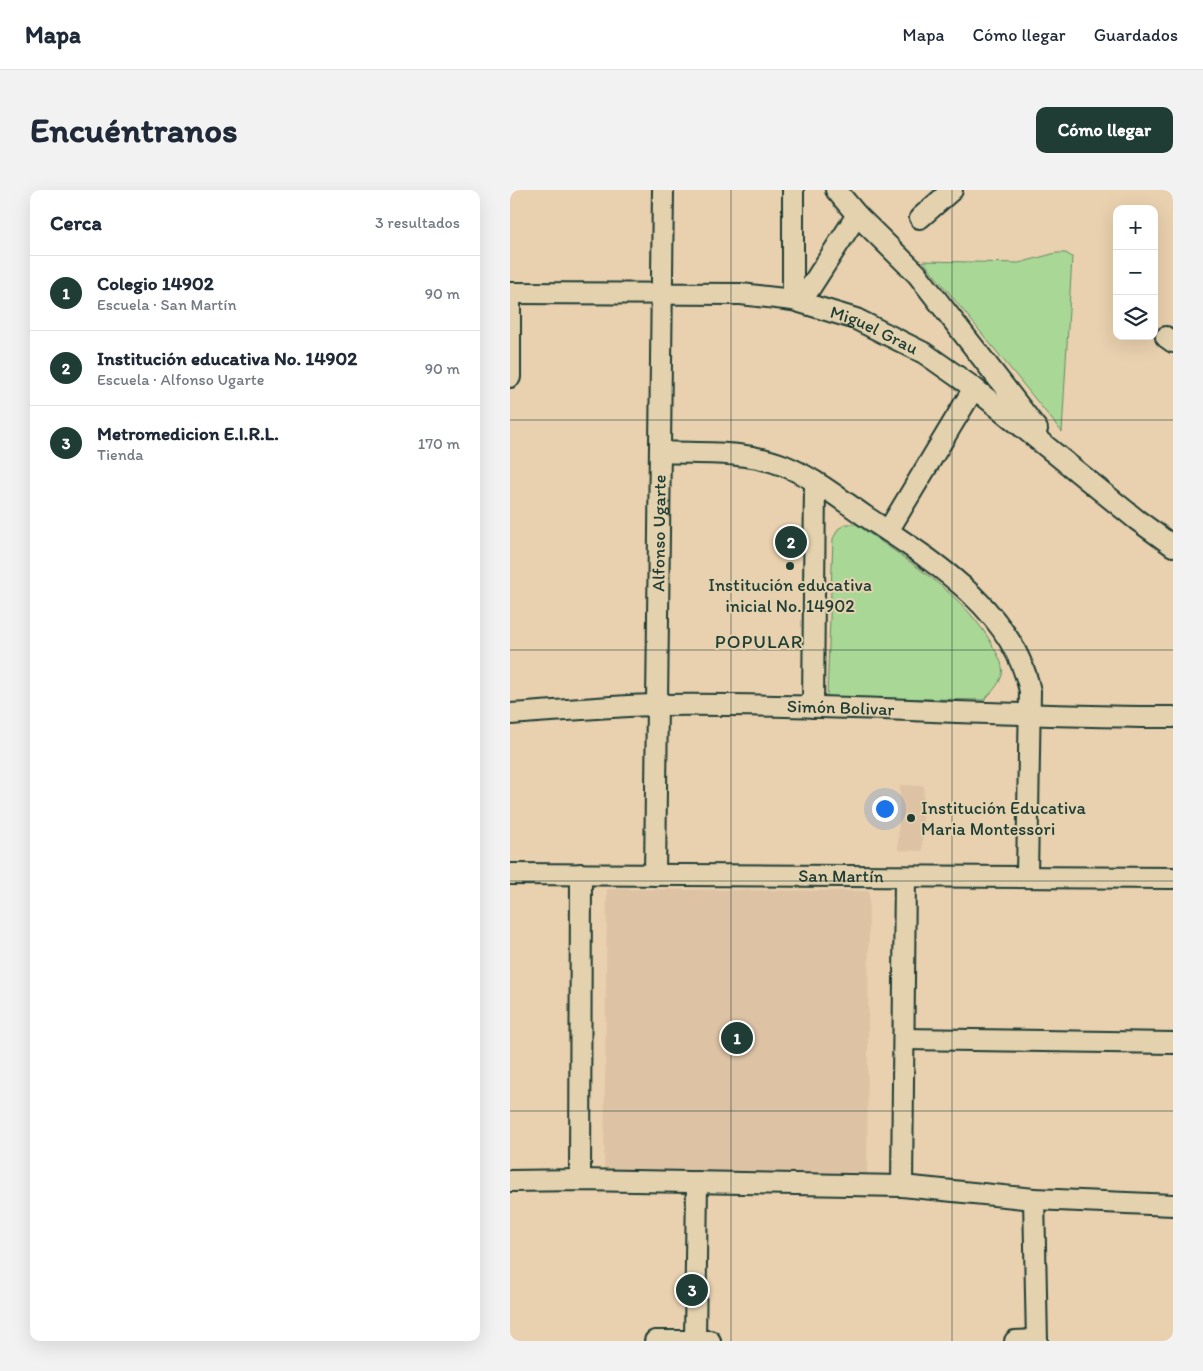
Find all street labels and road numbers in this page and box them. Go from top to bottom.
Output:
street label: Miguel Grau [828,301,922,359]
street label: Alfonso Ugarte [647,474,671,592]
street label: Simón Bolivar [787,695,895,720]
street label: San Martín [798,865,884,887]

